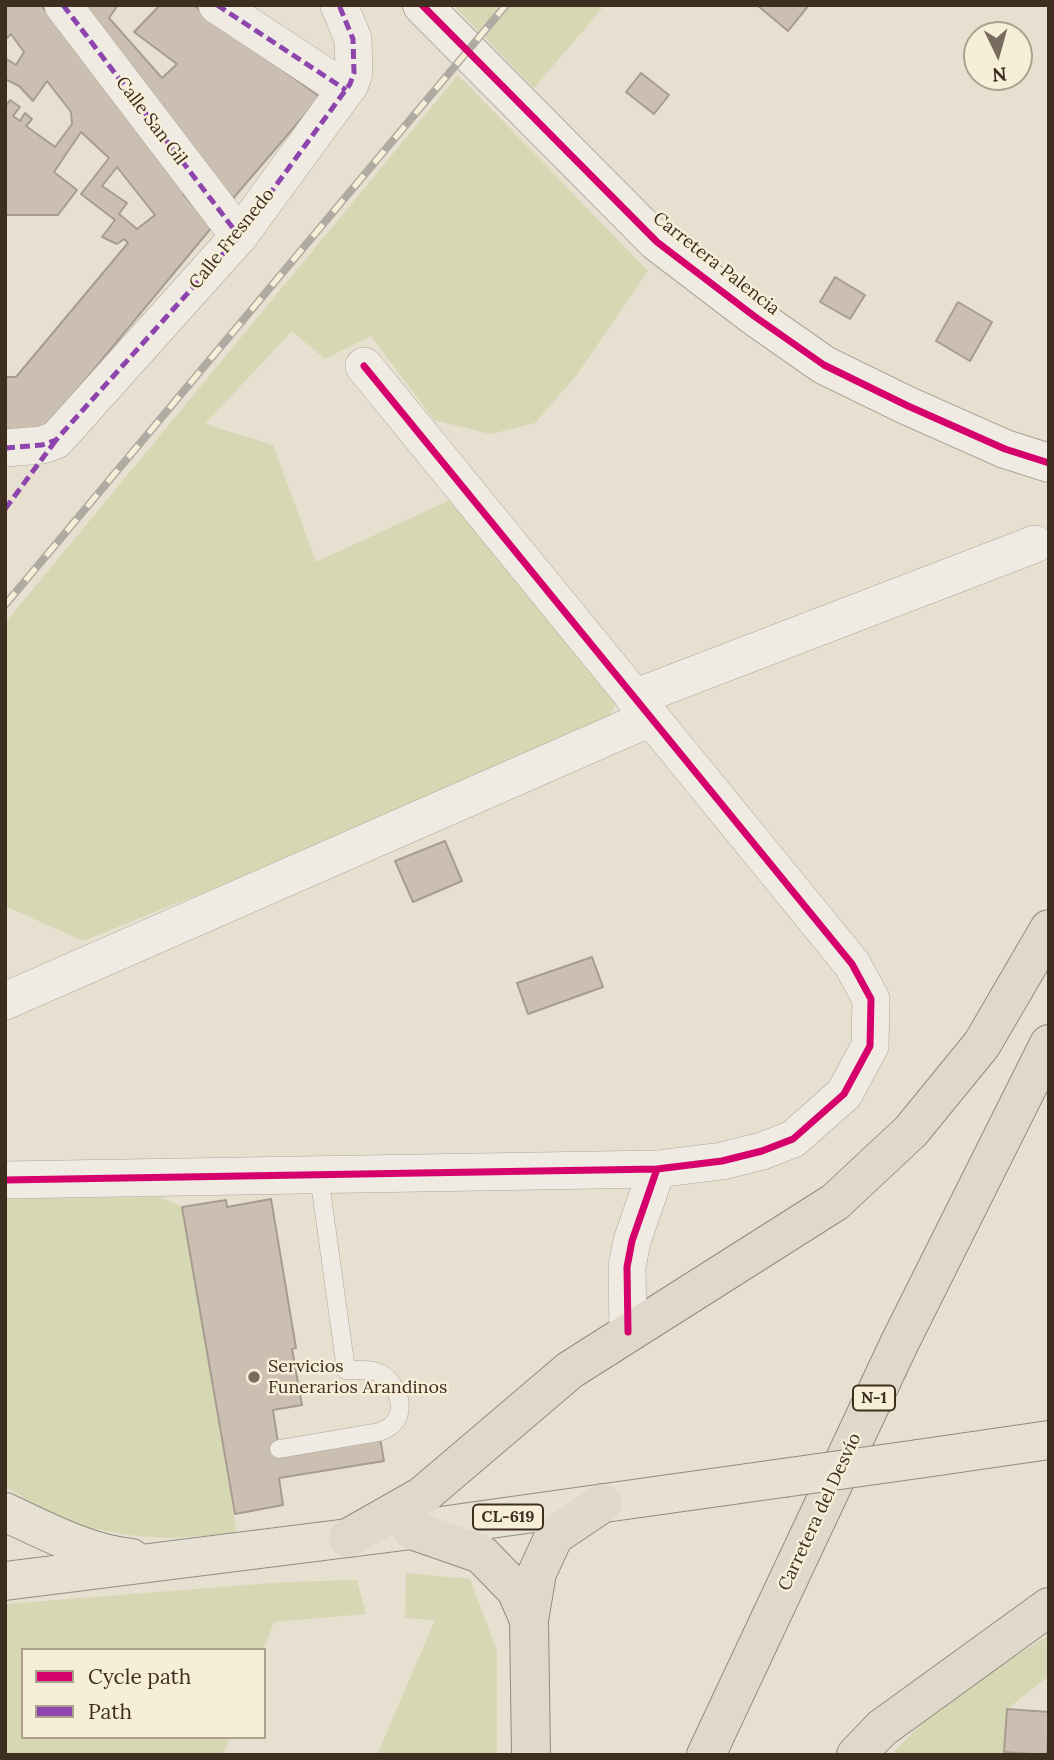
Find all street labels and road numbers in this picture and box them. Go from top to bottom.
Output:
street label: Calle San Gil [111,73,191,169]
street label: Calle Fresnedo [185,184,279,294]
street label: Carretera Palencia [648,208,784,320]
road number: N-1 [853,1386,895,1410]
street label: Carretera del Desvío [774,1430,866,1594]
road number: CL-619 [473,1504,543,1530]

